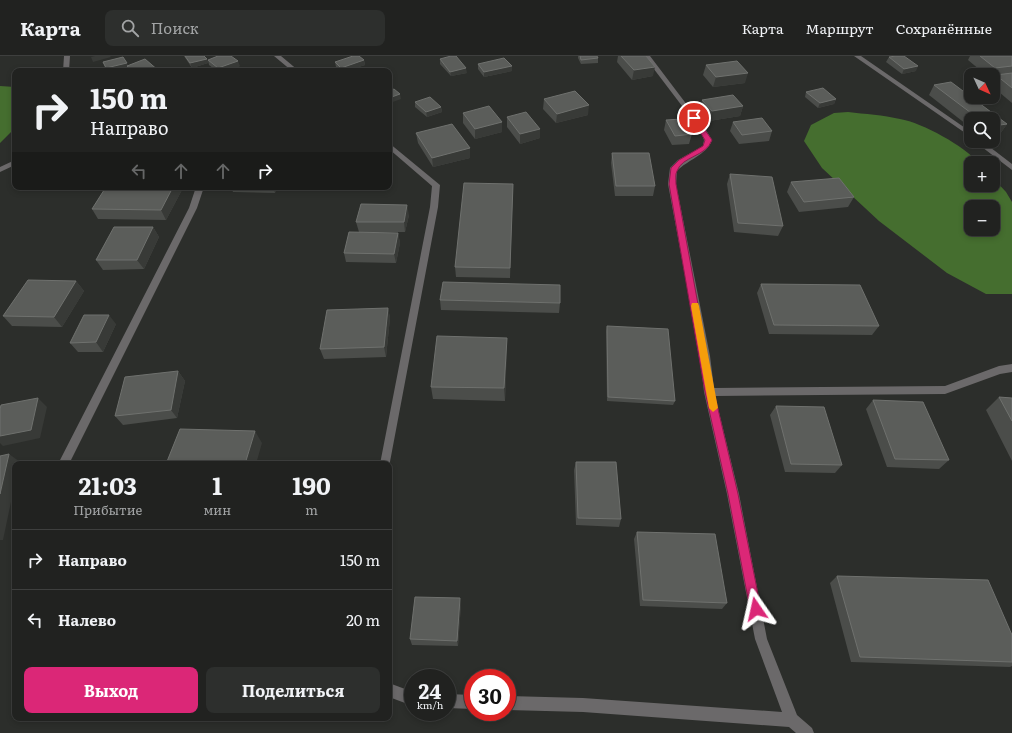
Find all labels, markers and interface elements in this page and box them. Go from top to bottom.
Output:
search box [105,10,385,46]
text: Карта [20,14,81,42]
text: Поиск [151,16,199,39]
icon: search [119,17,141,39]
text: Карта [742,18,784,38]
text: Маршрут [806,18,874,38]
text: Сохранённые [896,18,992,38]
north arrow [964,68,1000,104]
map controls [964,68,1000,236]
text: 150 m [90,76,168,118]
icon: right [24,84,76,136]
pin [677,101,711,135]
icon: arrive [683,107,705,129]
button: search [964,112,1000,148]
text: Направо [90,114,168,141]
button: + [964,156,1000,192]
icon: left [128,160,150,182]
icon: ahead [170,160,192,182]
icon: ahead [212,160,234,182]
icon: right [254,160,276,182]
button: − [964,200,1000,236]
text: 21:03 [78,467,137,502]
text: 1 [212,467,222,502]
text: 190 [292,467,331,502]
text: Прибытие [73,500,142,519]
text: мин [203,500,231,519]
text: m [305,500,318,519]
text: Направо [58,548,127,571]
text: 150 m [340,548,380,571]
icon: right [24,549,46,571]
position arrow [735,588,777,630]
text: Налево [58,608,116,631]
text: 20 m [346,608,380,631]
icon: left [24,609,46,631]
button: Выход [24,667,198,713]
button: Поделиться [206,667,380,713]
speed limit sign: 30 [464,669,516,721]
text: 24 [419,675,441,705]
text: km/h [417,697,443,712]

